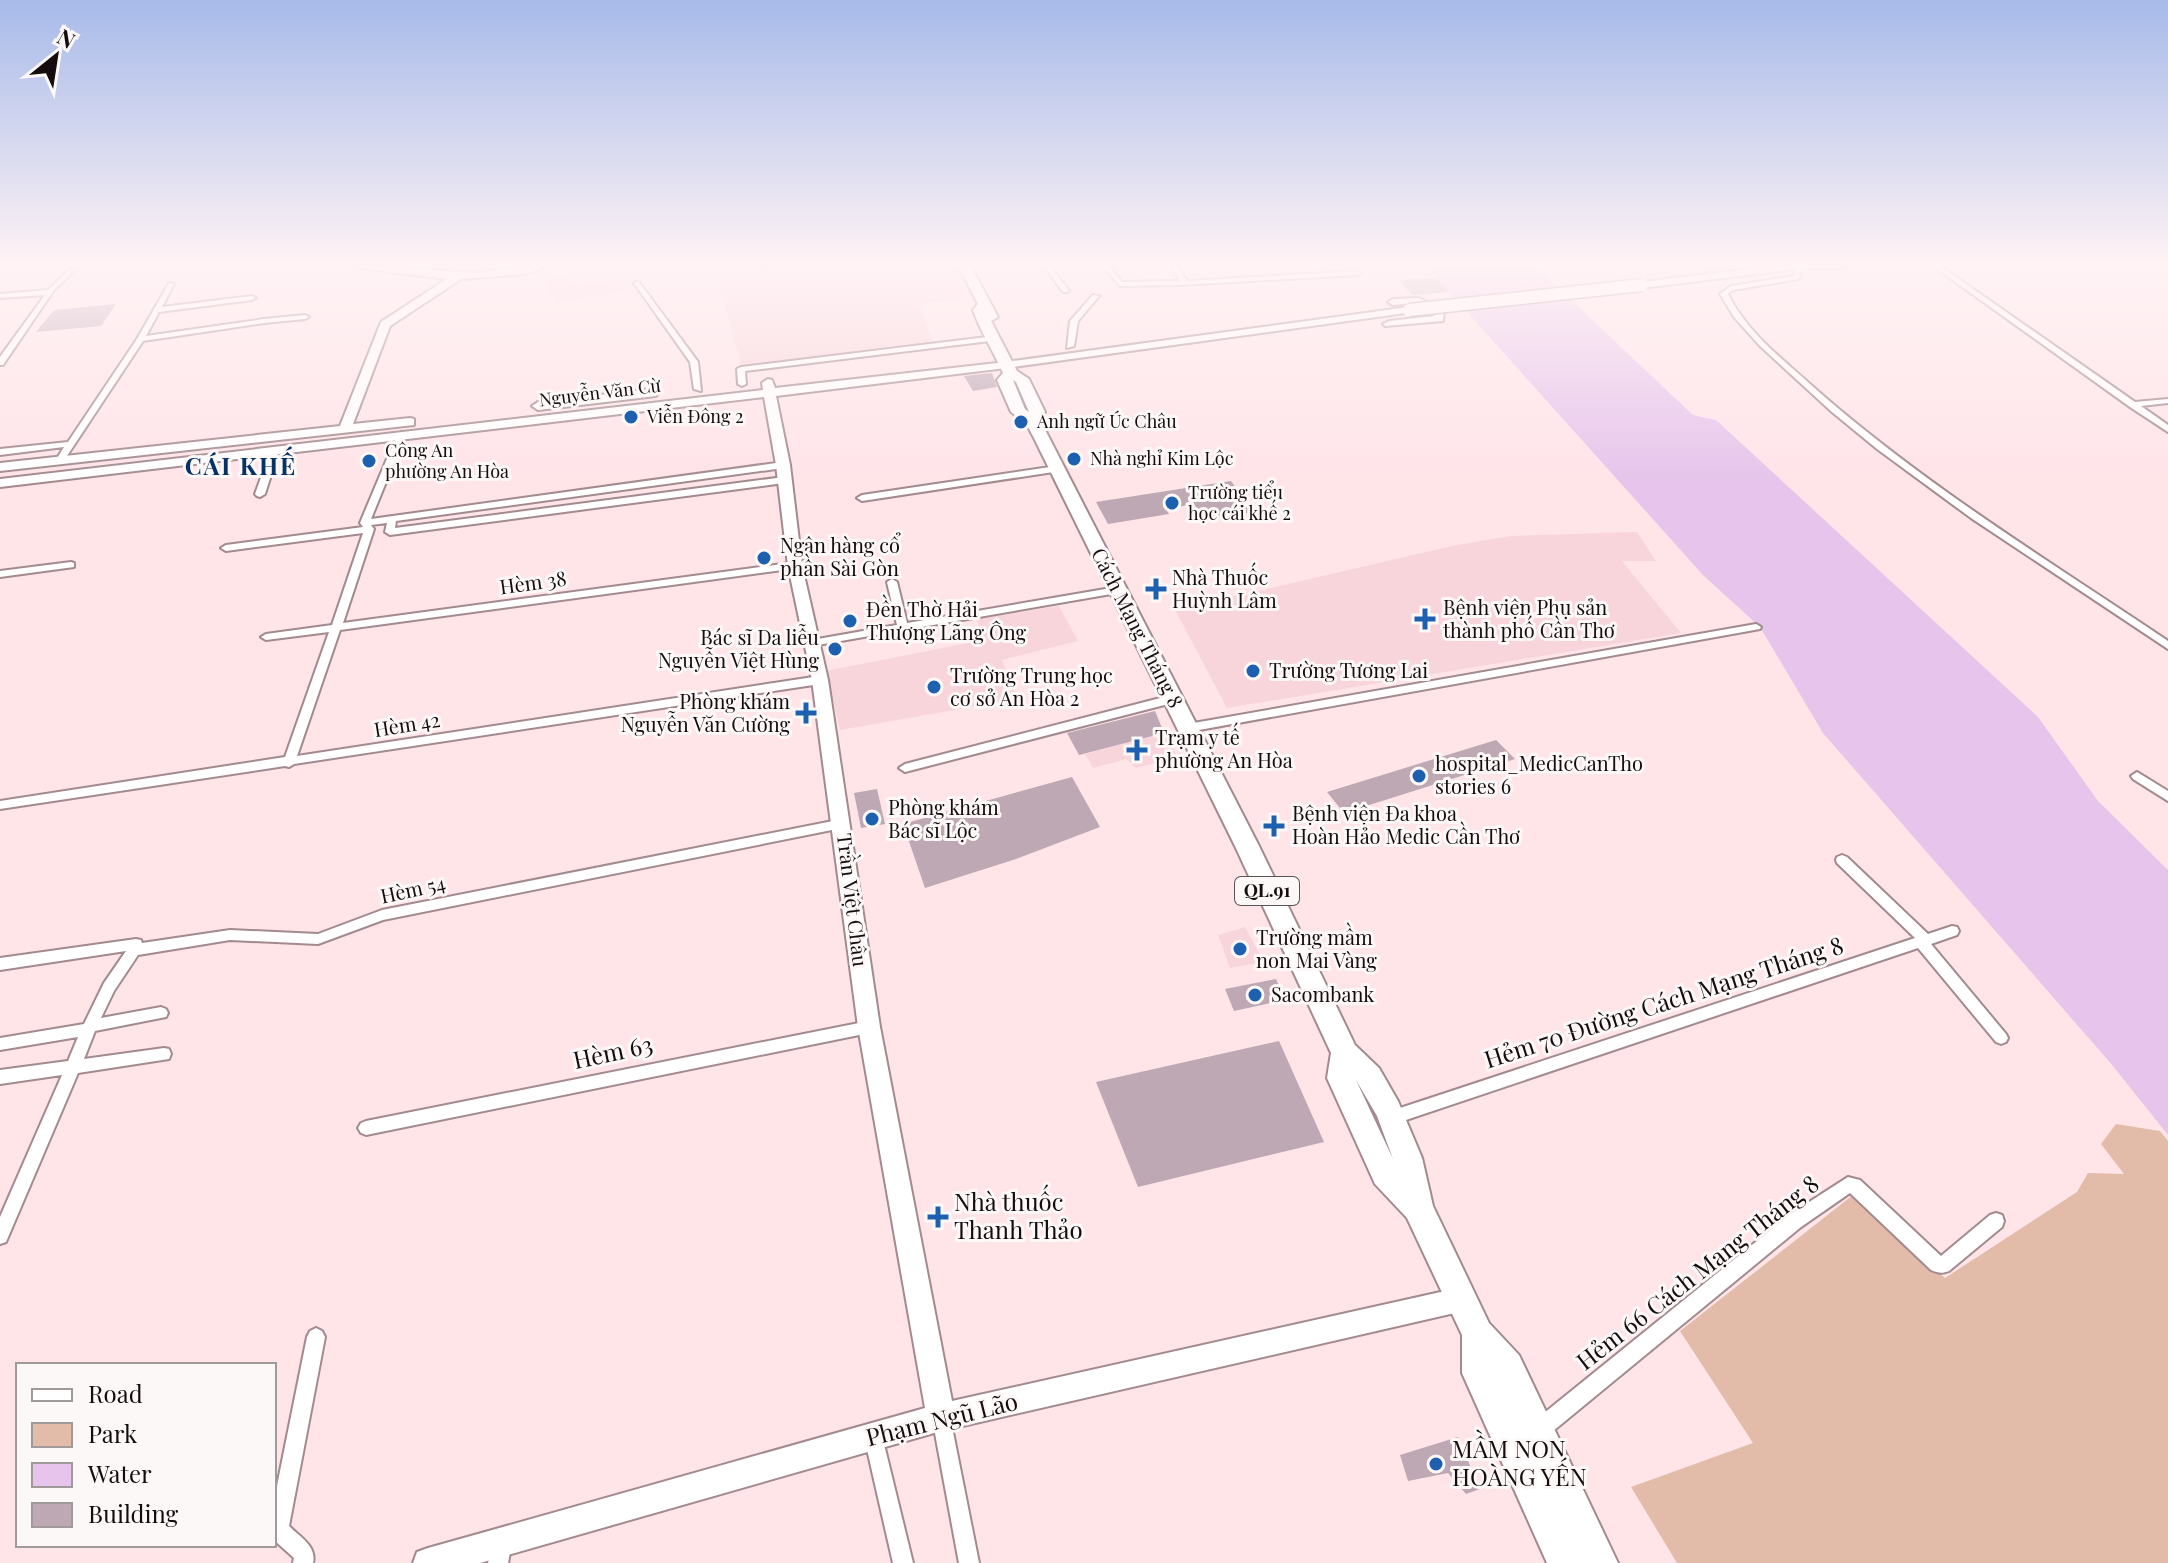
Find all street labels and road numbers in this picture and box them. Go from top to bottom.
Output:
street label: Nguyễn Văn Cừ [538,373,663,411]
street label: Cách Mạng Tháng 8 [1086,543,1190,712]
street label: Hèm 38 [498,563,568,600]
street label: Hèm 42 [372,705,442,742]
street label: Trần Việt Châu [832,831,876,969]
street label: Hèm 54 [378,868,448,909]
road number: QL.91 [1235,877,1299,905]
street label: Hẻm 70 Đường Cách Mạng Tháng 8 [1480,928,1847,1074]
street label: Hèm 63 [570,1027,655,1075]
street label: Hẻm 66 Cách Mạng Tháng 8 [1569,1167,1824,1376]
street label: Phạm Ngũ Lão [862,1384,1021,1452]

